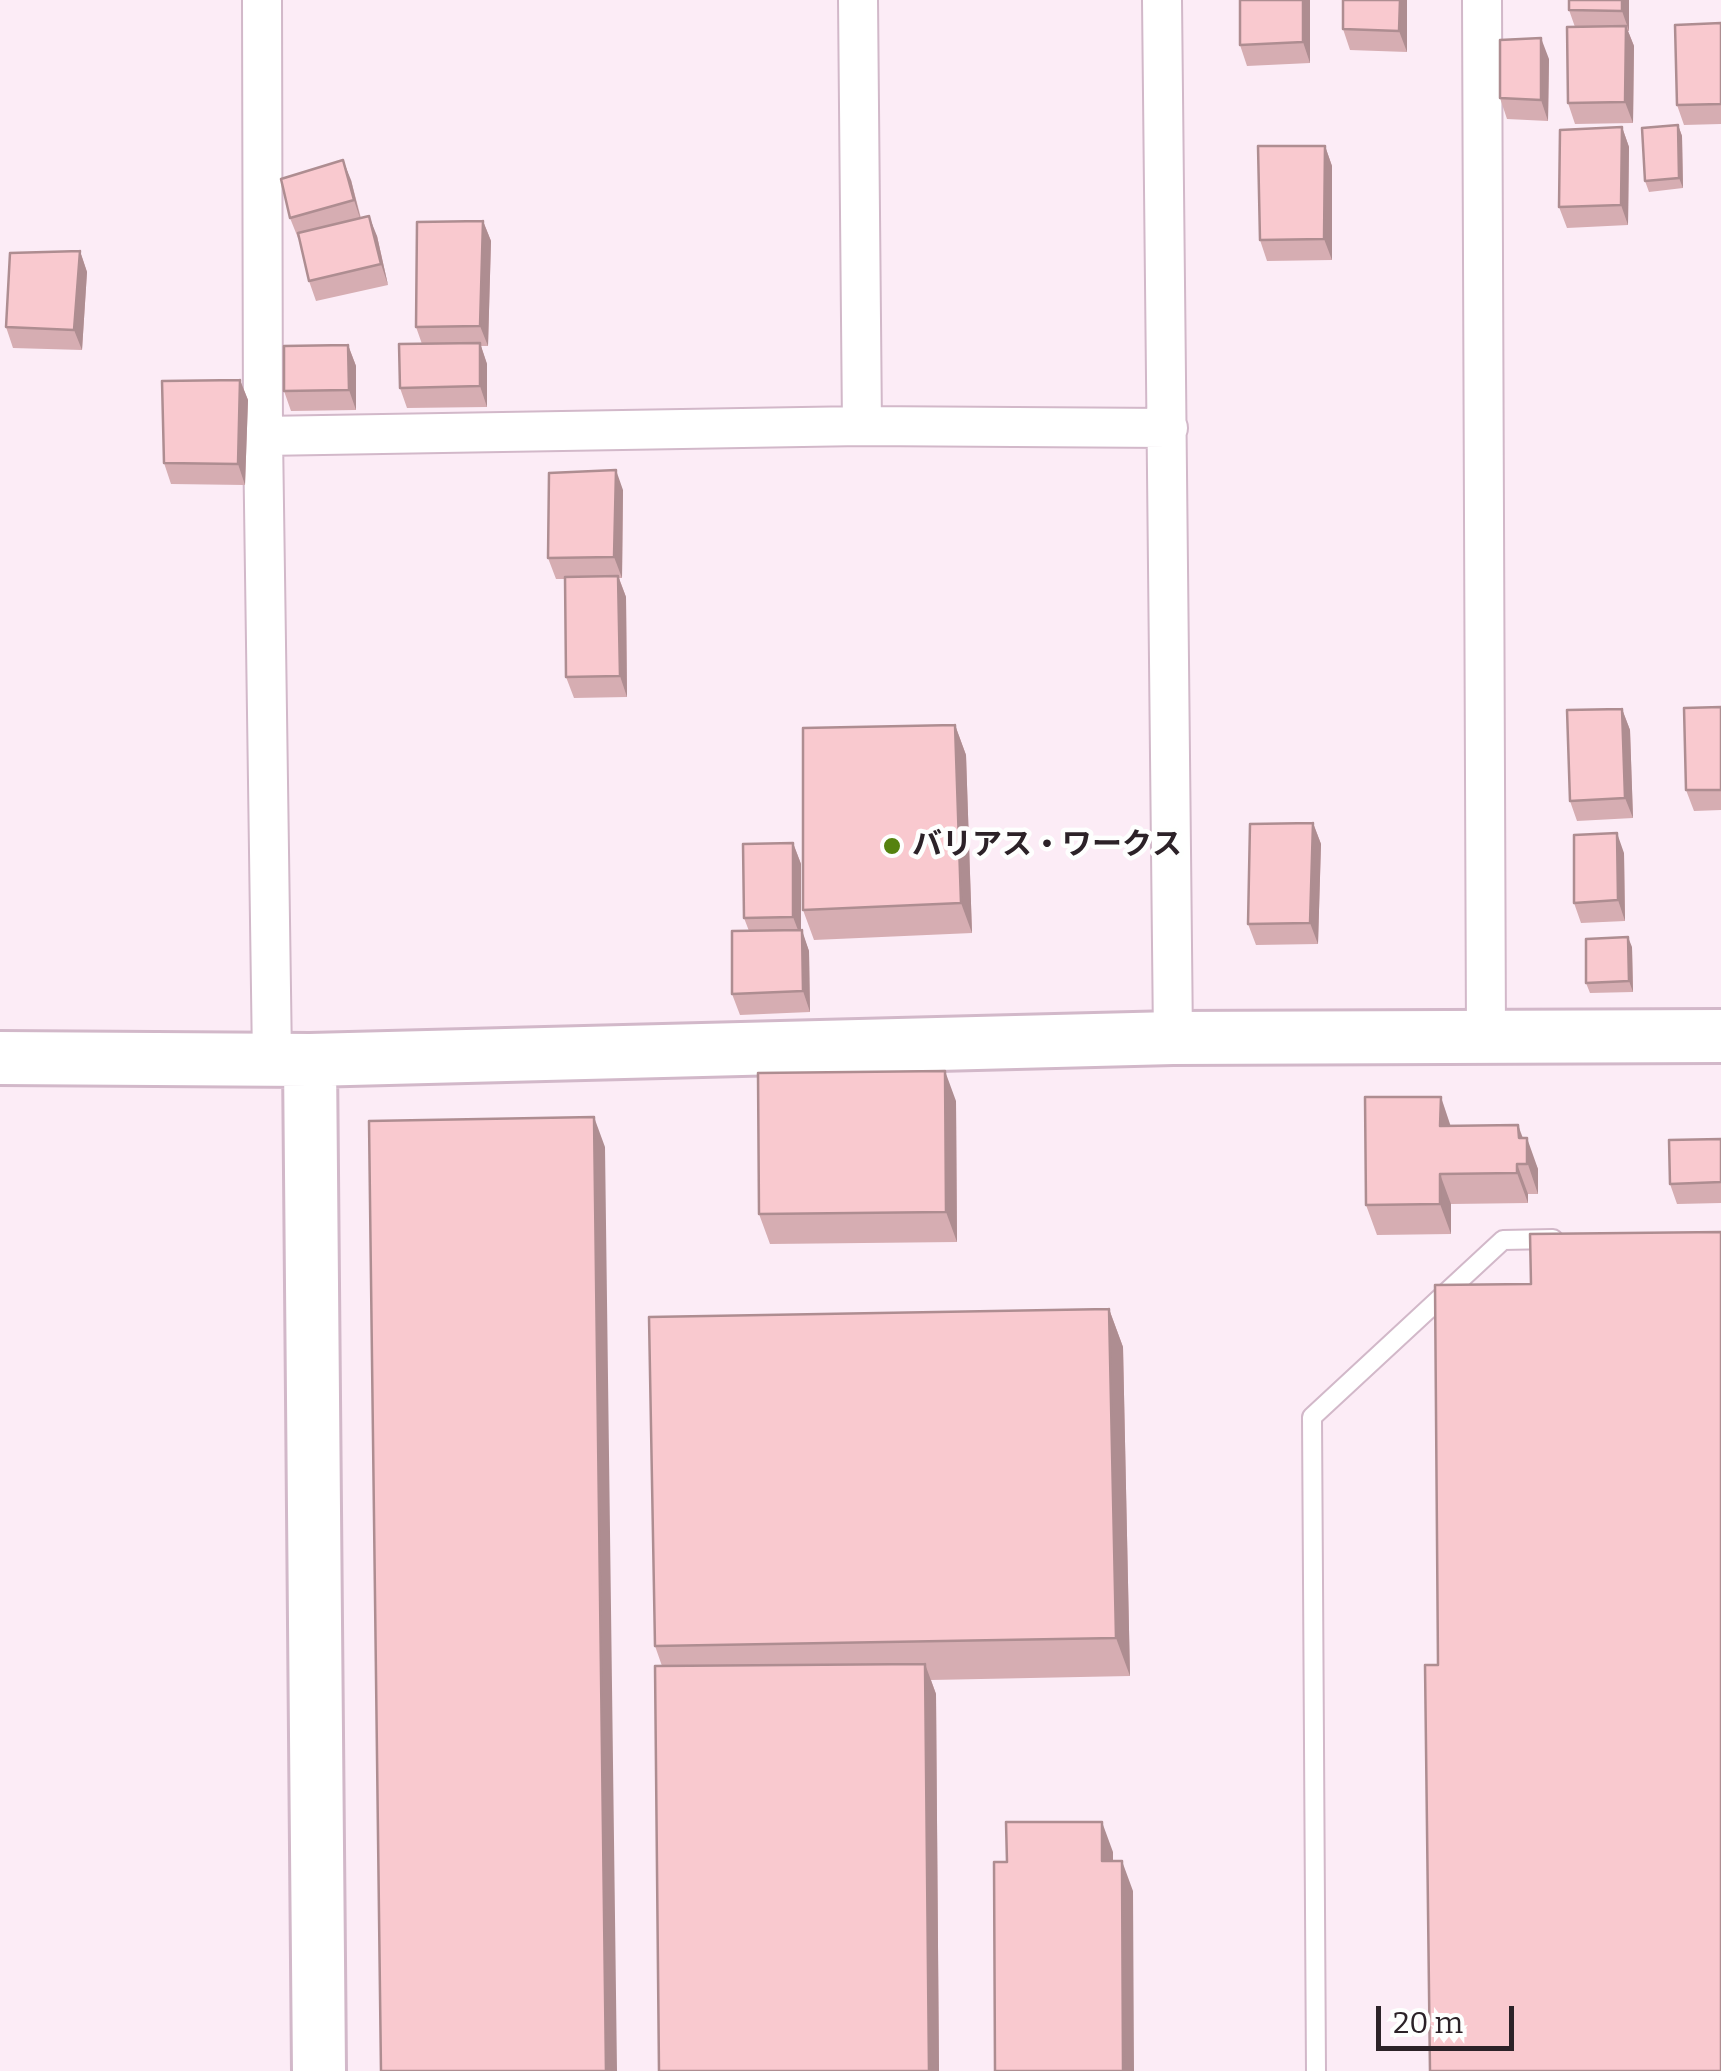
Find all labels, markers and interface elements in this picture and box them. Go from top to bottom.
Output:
place label: バリアス・ワークス [912,828,1182,864]
marker: バリアス・ワークス [881,835,903,857]
scale bar [1381,1986,1518,2048]
text: 20 m [1393,2005,1463,2041]

